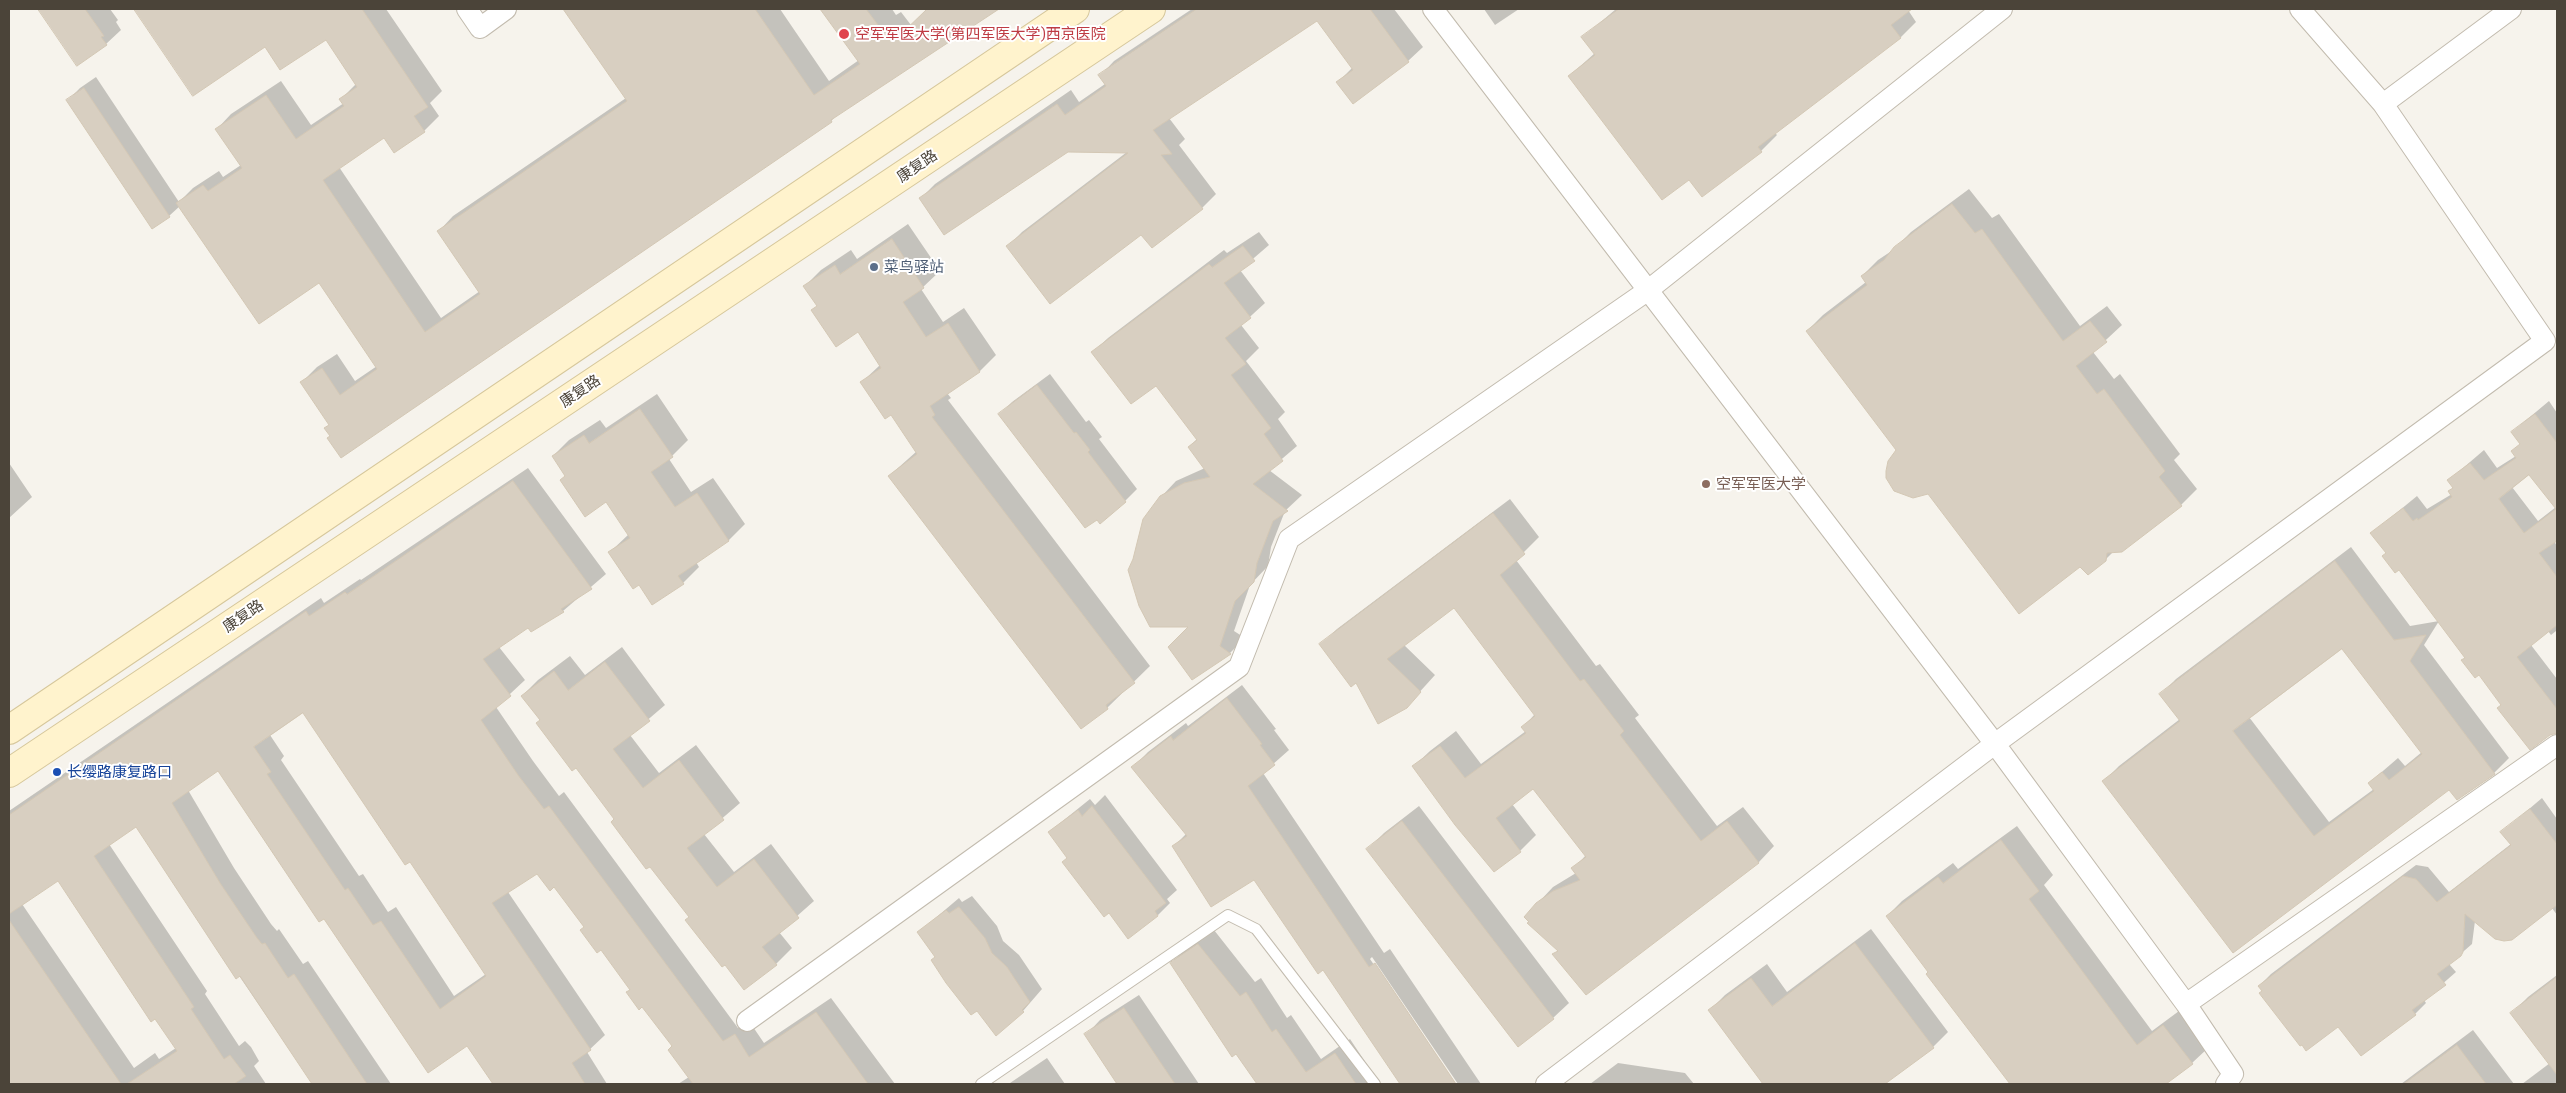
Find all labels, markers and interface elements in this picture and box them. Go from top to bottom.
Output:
place label: 空军军医大学(第四军医大学)西京医院 [855,25,1106,43]
marker: 空军军医大学(第四军医大学)西京医院 [837,27,851,41]
street label: 康复路 [893,146,941,186]
place label: 菜鸟驿站 [884,258,944,276]
marker: 菜鸟驿站 [868,261,880,273]
street label: 康复路 [556,371,604,411]
place label: 空军军医大学 [1716,475,1806,493]
marker: 空军军医大学 [1700,478,1712,490]
street label: 康复路 [219,596,267,636]
place label: 长缨路康复路口 [67,763,172,781]
marker: 长缨路康复路口 [51,766,63,778]

